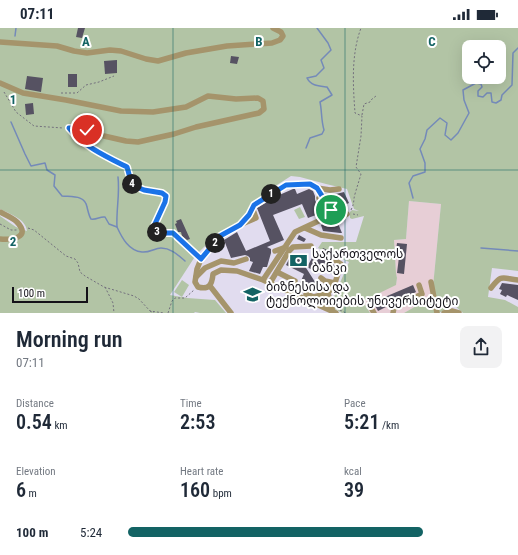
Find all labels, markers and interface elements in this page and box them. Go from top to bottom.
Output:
text: 07:11 [20,5,54,23]
text: A [82,34,90,49]
text: B [255,34,263,49]
text: C [428,34,436,49]
map controls [462,40,506,84]
button: locate [462,40,506,84]
text: 1 [10,92,16,107]
pin [70,113,104,147]
icon: check [76,119,98,141]
pin: 4 [122,174,142,194]
text: 4 [129,177,135,190]
pin: 1 [261,184,281,204]
text: 1 [268,187,274,200]
pin [314,193,348,227]
icon: arrive [320,199,342,221]
pin: 3 [147,222,167,242]
text: 3 [154,225,160,238]
pin: 2 [205,233,225,253]
text: 2 [10,234,17,249]
text: 2 [212,236,218,249]
place label: საქართველოს ბანკი [312,247,403,275]
bank icon: საქართველოს ბანკი [289,251,309,271]
place label: ბიზნესისა და ტექნოლოიების უნივერსიტეტი [266,280,458,309]
school or university icon: ბიზნესისა და ტექნოლოიების უნივერსიტეტი [243,284,263,304]
scale bar [12,285,88,304]
text: 100 m [18,287,45,300]
button: share [460,326,502,368]
text: Morning run [16,327,123,352]
text: 07:11 [16,355,45,370]
text: Distance [16,397,54,410]
text: Time [180,397,202,410]
text: Pace [344,397,366,410]
text: 0.54 [16,410,52,434]
text: 2:53 [180,410,215,434]
text: 5:21 [344,410,379,434]
text: km [52,419,68,432]
text: /km [379,419,399,432]
text: Elevation [16,465,56,478]
text: Heart rate [180,465,223,478]
text: kcal [344,465,362,478]
text: 6 [16,478,26,502]
text: 160 [180,478,210,502]
text: 39 [344,478,364,502]
text: m [26,487,37,500]
text: bpm [210,487,232,500]
text: 100 m [16,525,48,540]
text: 5:24 [80,525,102,540]

